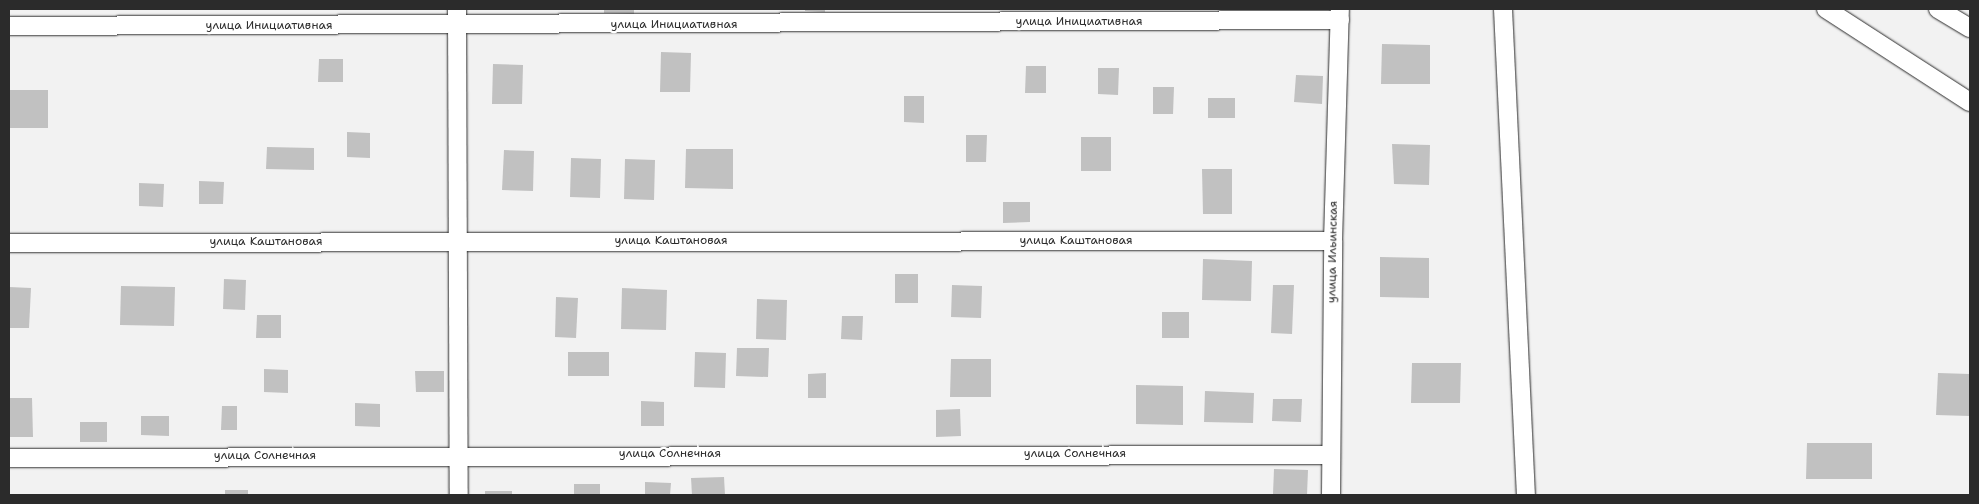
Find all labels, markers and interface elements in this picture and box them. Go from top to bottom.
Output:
street label: улица Инициативная [1016,15,1142,29]
street label: улица Инициативная [611,18,737,32]
street label: улица Инициативная [206,19,332,33]
street label: улица Ильинская [1325,201,1341,303]
street label: улица Каштановая [614,234,728,248]
street label: улица Каштановая [1019,234,1133,248]
street label: улица Каштановая [209,235,323,249]
street label: улица Солнечная [619,447,721,461]
street label: улица Солнечная [1024,447,1126,461]
street label: улица Солнечная [214,449,316,463]

